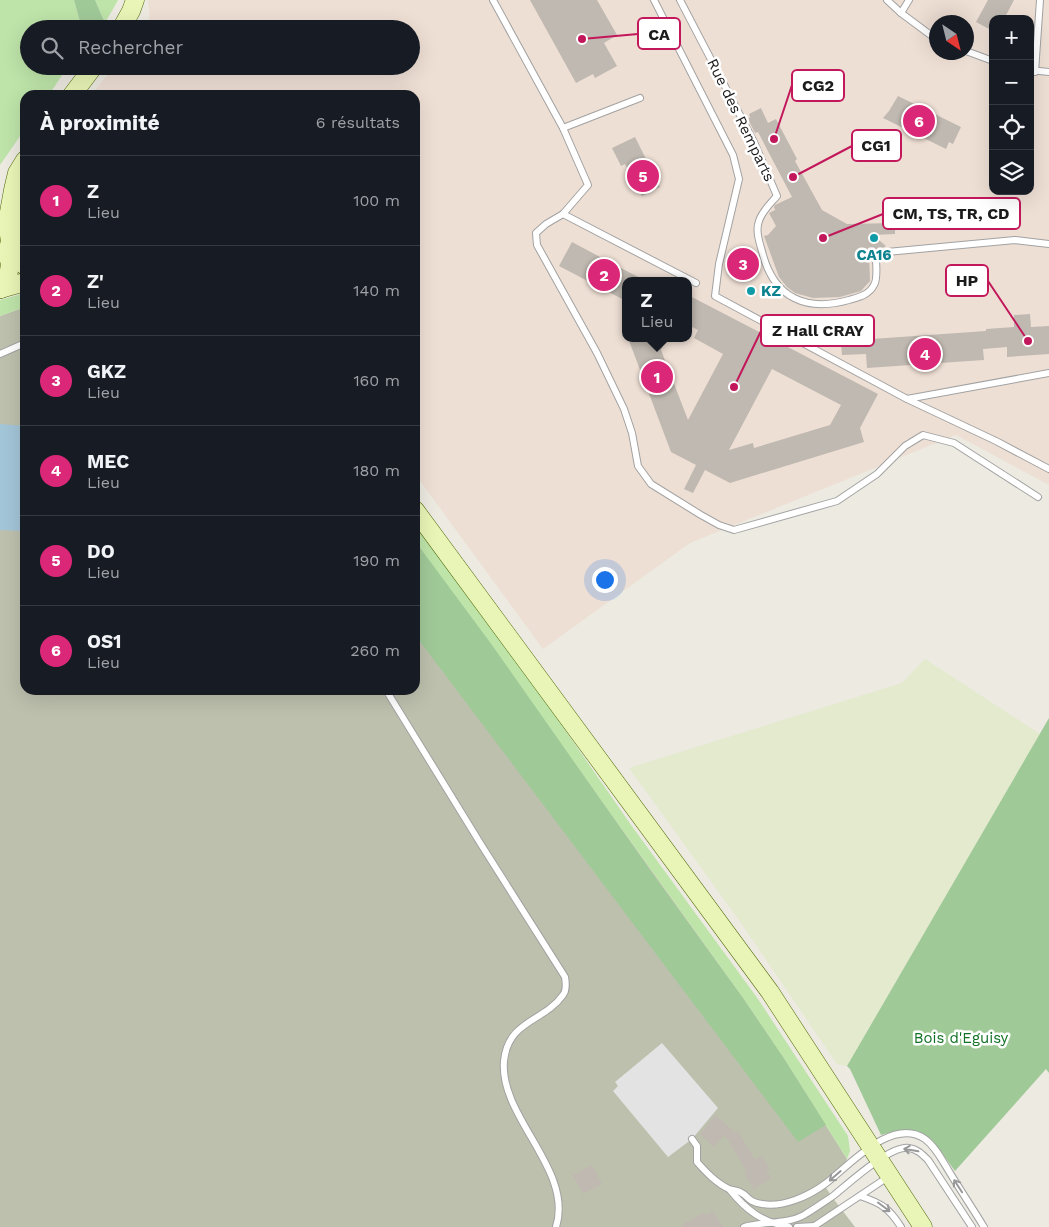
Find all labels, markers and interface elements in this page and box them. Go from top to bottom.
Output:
north arrow [929,15,974,60]
map controls [989,15,1034,195]
button: + [989,15,1034,60]
callout: CA [638,18,680,49]
search box [20,20,420,75]
text: CA [648,25,670,44]
icon: search [38,34,66,62]
text: Rechercher [78,36,183,59]
street label: Rue des Remparts [703,56,779,184]
button: − [989,60,1034,105]
callout: CG2 [792,70,844,101]
text: CG2 [802,76,834,95]
pin: 6 [903,102,935,140]
button: locate [989,105,1034,150]
text: À proximité [40,110,160,135]
text: 6 résultats [316,113,400,132]
callout: CG1 [852,130,901,161]
text: CG1 [861,136,891,155]
button: layers [989,150,1034,195]
pin: 5 [627,157,659,195]
text: Z [87,180,99,203]
text: 1 [53,191,59,210]
text: 100 m [353,191,400,210]
callout: CM, TS, TR, CD [883,198,1020,229]
text: Lieu [87,203,120,222]
text: CM, TS, TR, CD [892,204,1010,223]
marker: CA16 [868,232,880,244]
pin: 3 [727,245,759,283]
place label: CA16 [856,246,892,264]
pin: 2 [588,256,620,294]
callout: HP [946,265,988,296]
text: Z' [87,270,104,293]
text: HP [956,271,979,290]
popup [622,277,692,342]
text: 2 [51,281,61,300]
text: 140 m [353,281,400,300]
place label: KZ [761,282,781,300]
marker: KZ [745,285,757,297]
text: Z [641,289,653,312]
text: Lieu [87,293,120,312]
text: Lieu [641,312,673,331]
callout: Z Hall CRAY [761,315,874,346]
text: Z Hall CRAY [772,321,865,340]
pin: 4 [909,335,941,373]
pin: 1 [641,358,673,396]
text: GKZ [87,360,126,383]
text: 3 [51,371,61,390]
text: 160 m [353,371,400,390]
text: Lieu [87,383,120,402]
text: MEC [87,450,129,473]
text: 4 [51,461,61,480]
text: 180 m [353,461,400,480]
text: Lieu [87,473,120,492]
text: DO [87,540,115,563]
text: 5 [51,551,61,570]
text: 190 m [353,551,400,570]
text: Lieu [87,563,120,582]
your location [592,567,618,593]
text: OS1 [87,630,121,653]
text: 6 [51,641,61,660]
text: 260 m [350,641,400,660]
text: Lieu [87,653,120,672]
park label: Bois d'Eguisy [914,1029,1009,1047]
one-way arrow [903,1144,919,1154]
one-way arrow [828,1170,841,1181]
one-way arrow [953,1179,964,1193]
one-way arrow [877,1202,891,1212]

